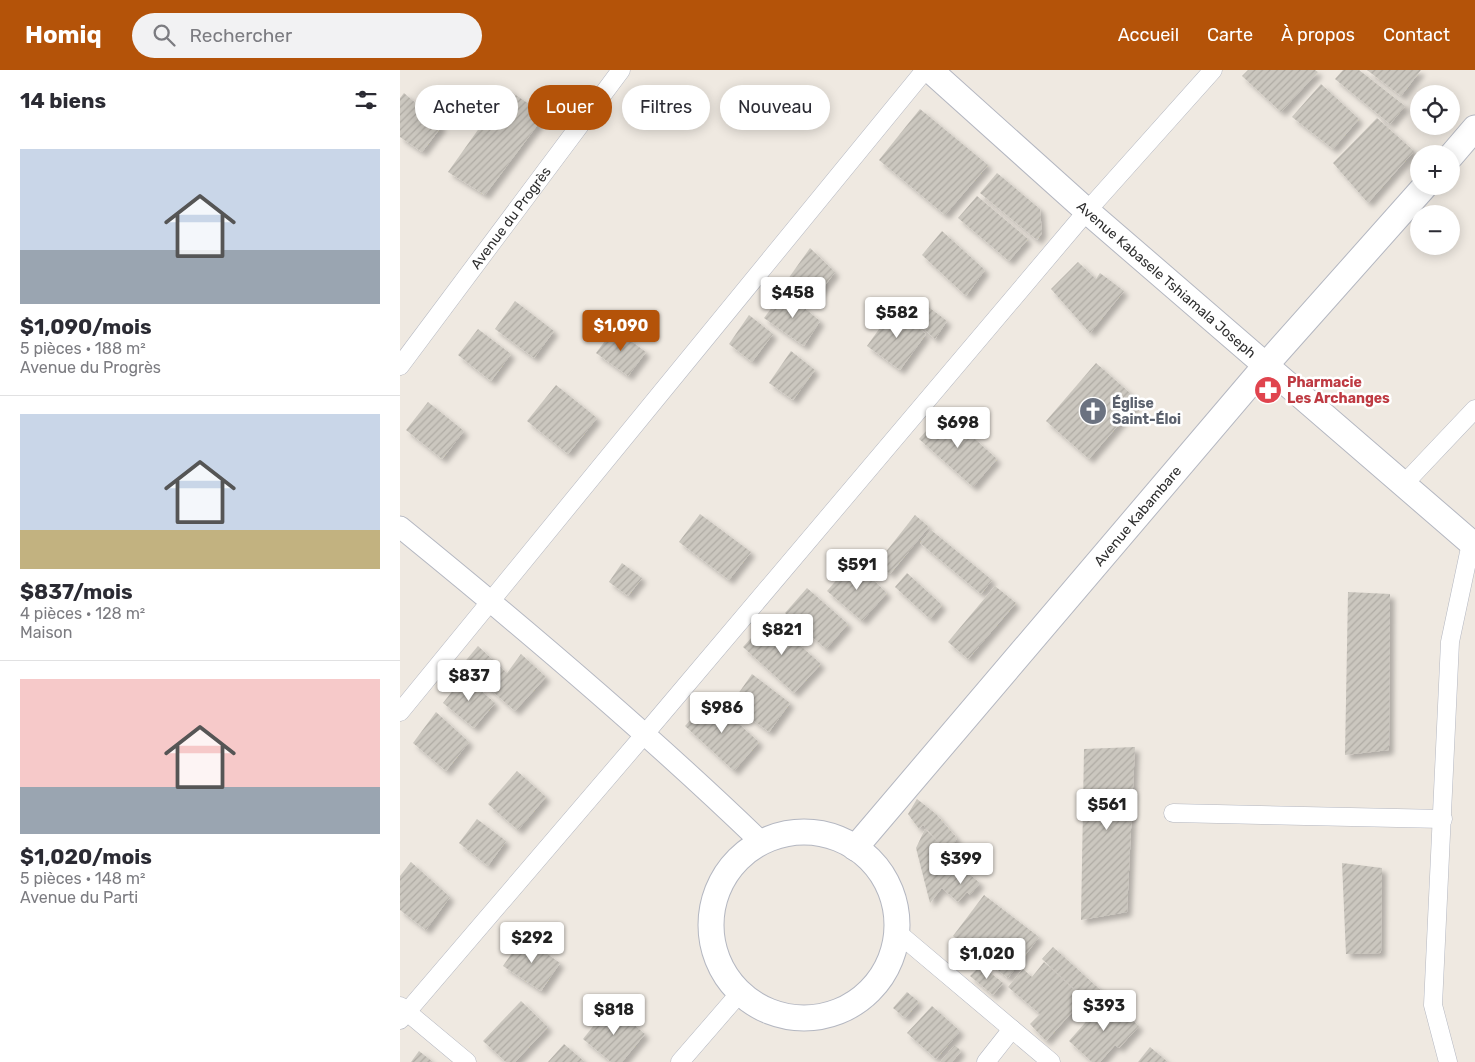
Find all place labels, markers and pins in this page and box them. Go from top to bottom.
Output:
pin: $458 [763,276,823,319]
pin: $582 [867,296,927,339]
pin: $1,090 [580,310,662,352]
place label: Pharmacie Les Archanges [1287,374,1390,407]
pharmacy icon: Pharmacie Les Archanges [1253,375,1283,405]
place label: Église Saint-Éloi [1112,394,1181,428]
church icon: Église Saint-Éloi [1078,396,1108,426]
pin: $698 [928,406,988,449]
pin: $591 [827,548,887,591]
pin: $821 [752,614,812,656]
pin: $837 [439,660,499,702]
pin: $986 [692,692,752,734]
pin: $561 [1077,788,1137,831]
pin: $399 [931,842,991,885]
pin: $292 [502,922,562,964]
pin: $1,020 [946,938,1028,980]
pin: $393 [1074,990,1134,1032]
pin: $818 [584,994,644,1036]

